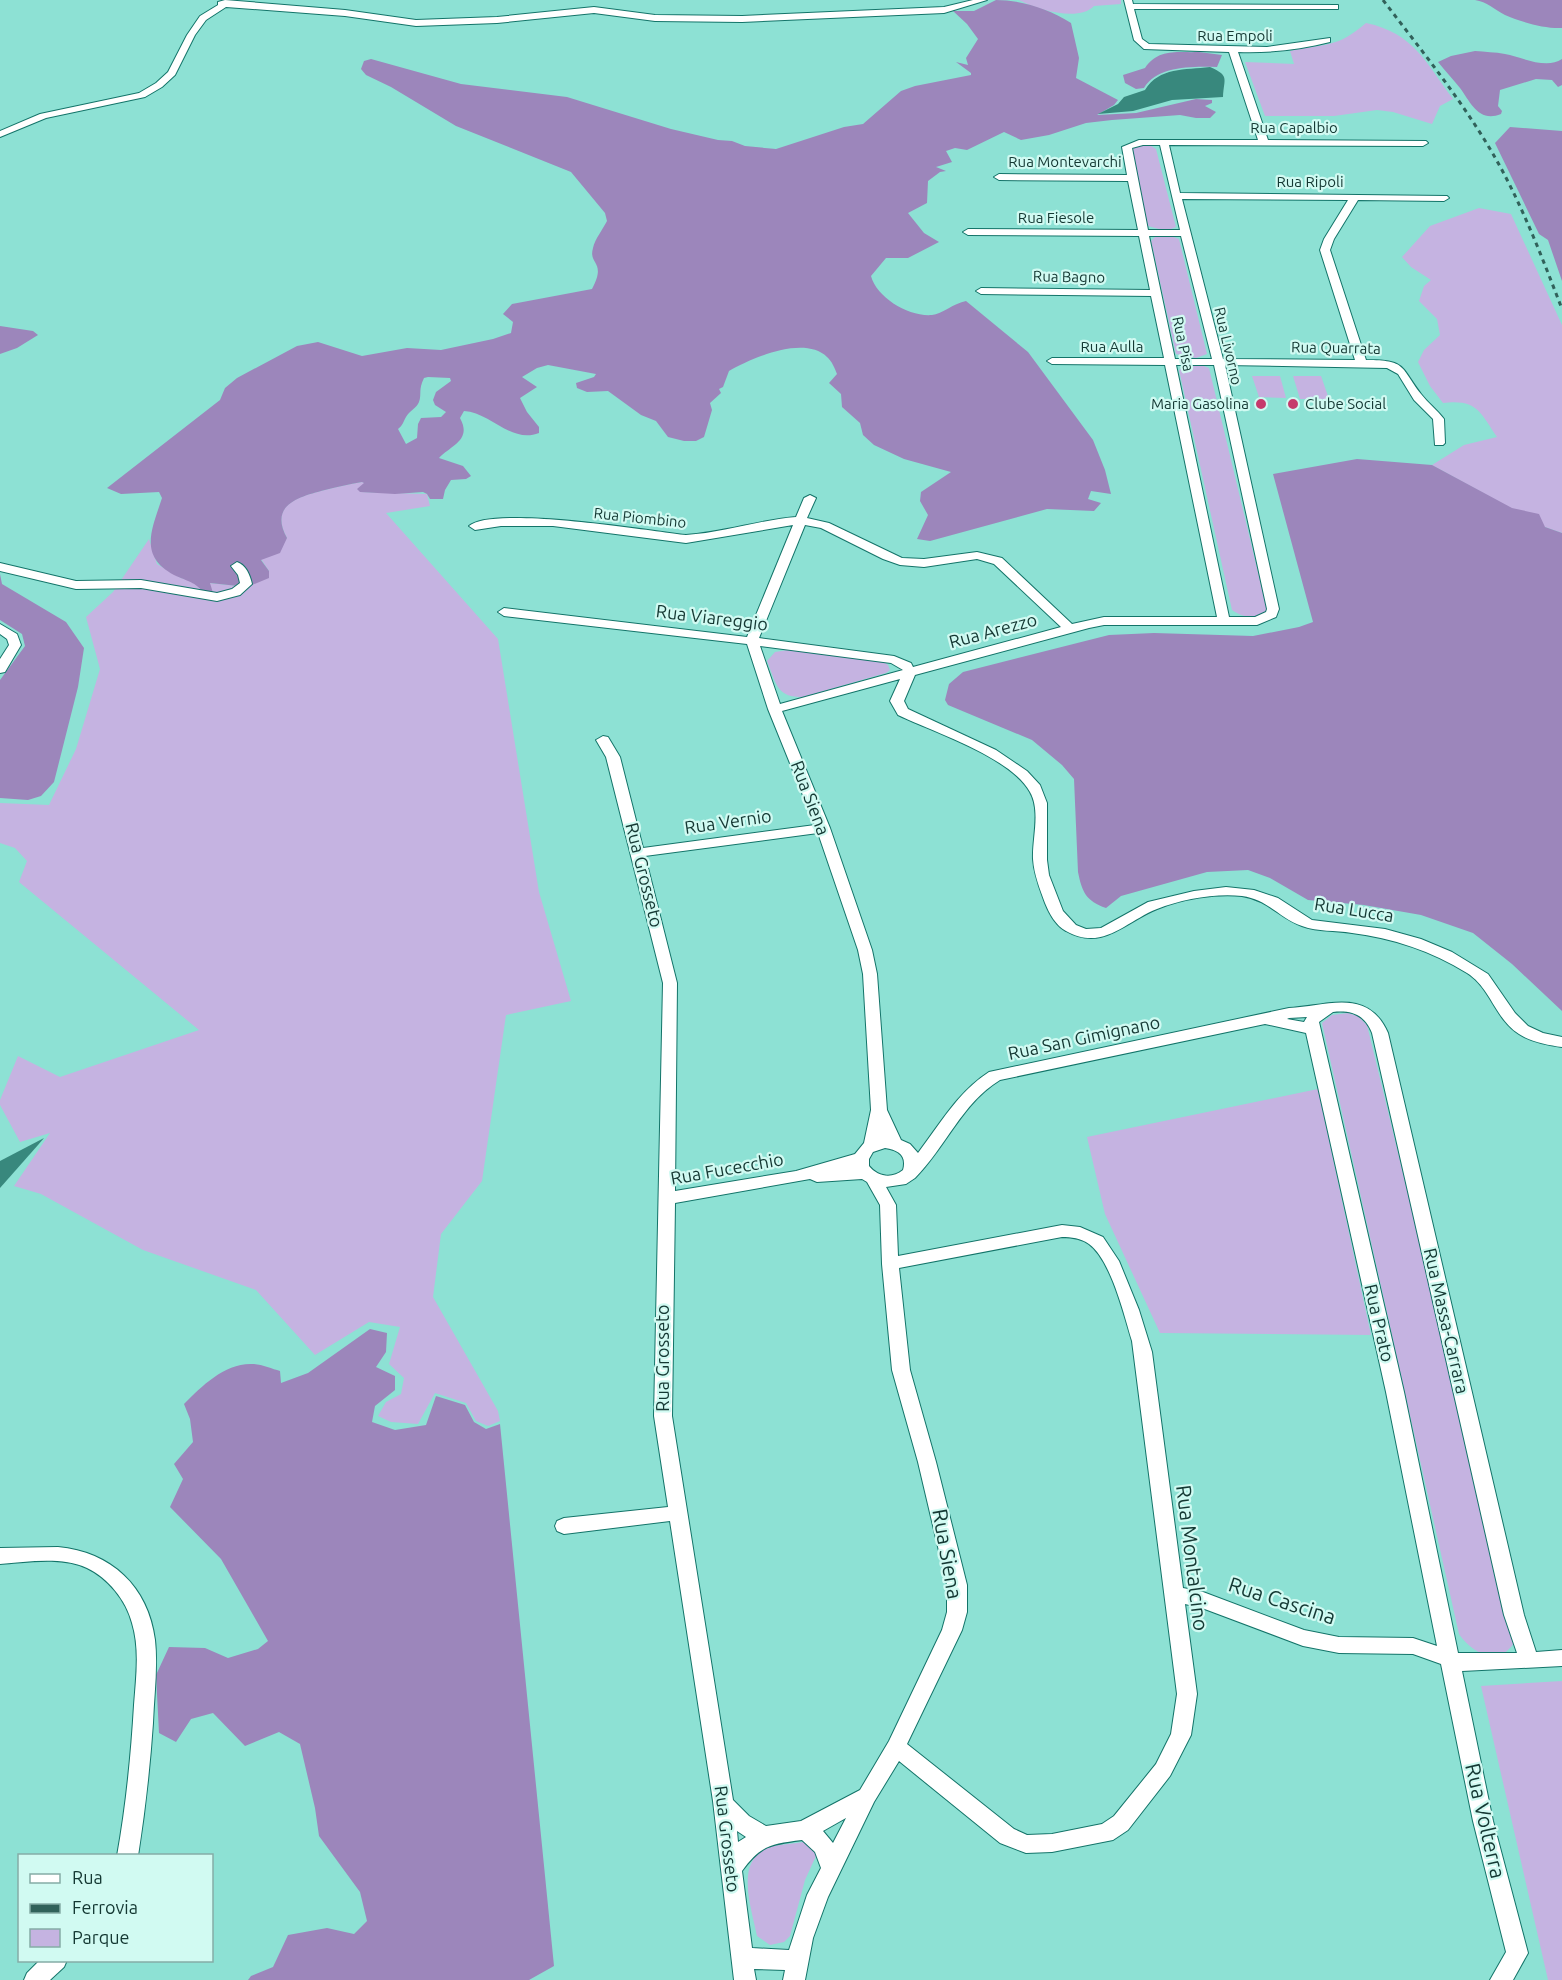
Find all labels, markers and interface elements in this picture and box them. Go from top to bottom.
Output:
street label: Rua Empoli [1197,27,1273,44]
street label: Rua Capalbio [1250,119,1338,136]
street label: Rua Montevarchi [1008,153,1122,170]
street label: Rua Ripoli [1276,173,1344,190]
street label: Rua Fiesole [1018,209,1094,226]
street label: Rua Bagno [1033,267,1105,286]
street label: Rua Livorno [1211,305,1246,386]
street label: Rua Pisa [1169,315,1198,373]
street label: Rua Aulla [1081,338,1143,355]
street label: Rua Quarrata [1291,338,1381,357]
place label: Maria Gasolina [1151,395,1249,412]
place label: Clube Social [1305,395,1386,412]
marker: Maria Gasolina [1254,397,1268,411]
marker: Clube Social [1286,397,1300,411]
street label: Rua Piombino [593,504,687,531]
street label: Rua Viareggio [655,600,769,634]
street label: Rua Arezzo [947,609,1039,651]
street label: Rua Siena [788,758,834,838]
street label: Rua Vernio [683,805,773,837]
street label: Rua Grosseto [622,820,668,929]
street label: Rua Lucca [1313,893,1395,925]
street label: Rua San Gimignano [1006,1011,1162,1063]
street label: Rua Fucecchio [669,1148,785,1188]
street label: Rua Massa-Carrara [1420,1246,1473,1396]
street label: Rua Prato [1361,1282,1399,1364]
street label: Rua Grosseto [652,1304,672,1412]
street label: Rua Montalcino [1172,1484,1214,1632]
street label: Rua Siena [928,1507,968,1601]
street label: Rua Cascina [1226,1571,1339,1629]
street label: Rua Volterra [1461,1761,1511,1881]
street label: Rua Grosseto [712,1784,744,1893]
legend [18,1854,213,1962]
text: Rua [72,1867,103,1887]
text: Ferrovia [72,1897,138,1917]
text: Parque [72,1927,129,1947]

